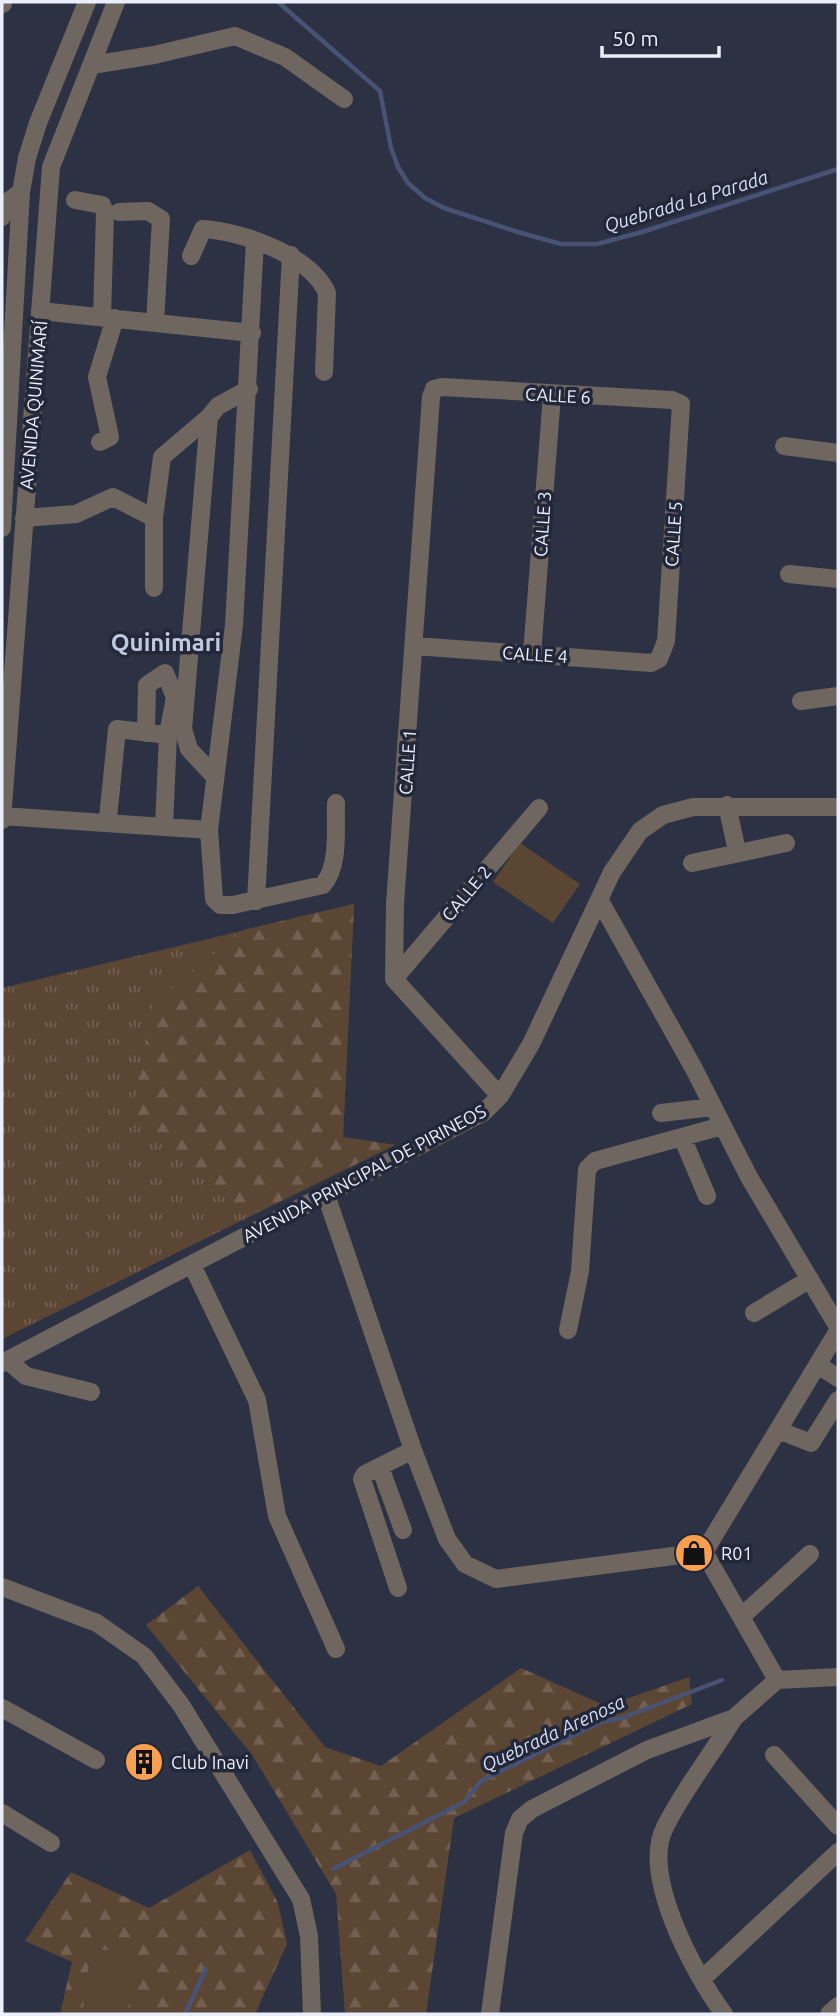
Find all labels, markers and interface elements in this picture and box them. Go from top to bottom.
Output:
scale bar [602,14,719,58]
text: 50 m [612,26,659,50]
water label: Quebrada La Parada [601,166,771,236]
street label: AVENIDA QUINIMARÍ [15,319,51,490]
street label: CALLE 6 [525,383,591,407]
street label: CALLE 3 [530,490,554,558]
street label: CALLE 5 [661,500,685,568]
district label: Quinimari [111,629,221,656]
street label: CALLE 4 [501,642,569,666]
street label: CALLE 1 [395,728,419,796]
street label: CALLE 2 [437,861,495,925]
street label: AVENIDA PRINCIPAL DE PIRINEOS [239,1100,489,1246]
shop icon: R01 [673,1532,715,1574]
place label: R01 [721,1543,753,1563]
water label: Quebrada Arenosa [478,1690,628,1776]
building icon: Club Inavi [123,1741,165,1783]
place label: Club Inavi [171,1752,249,1772]

